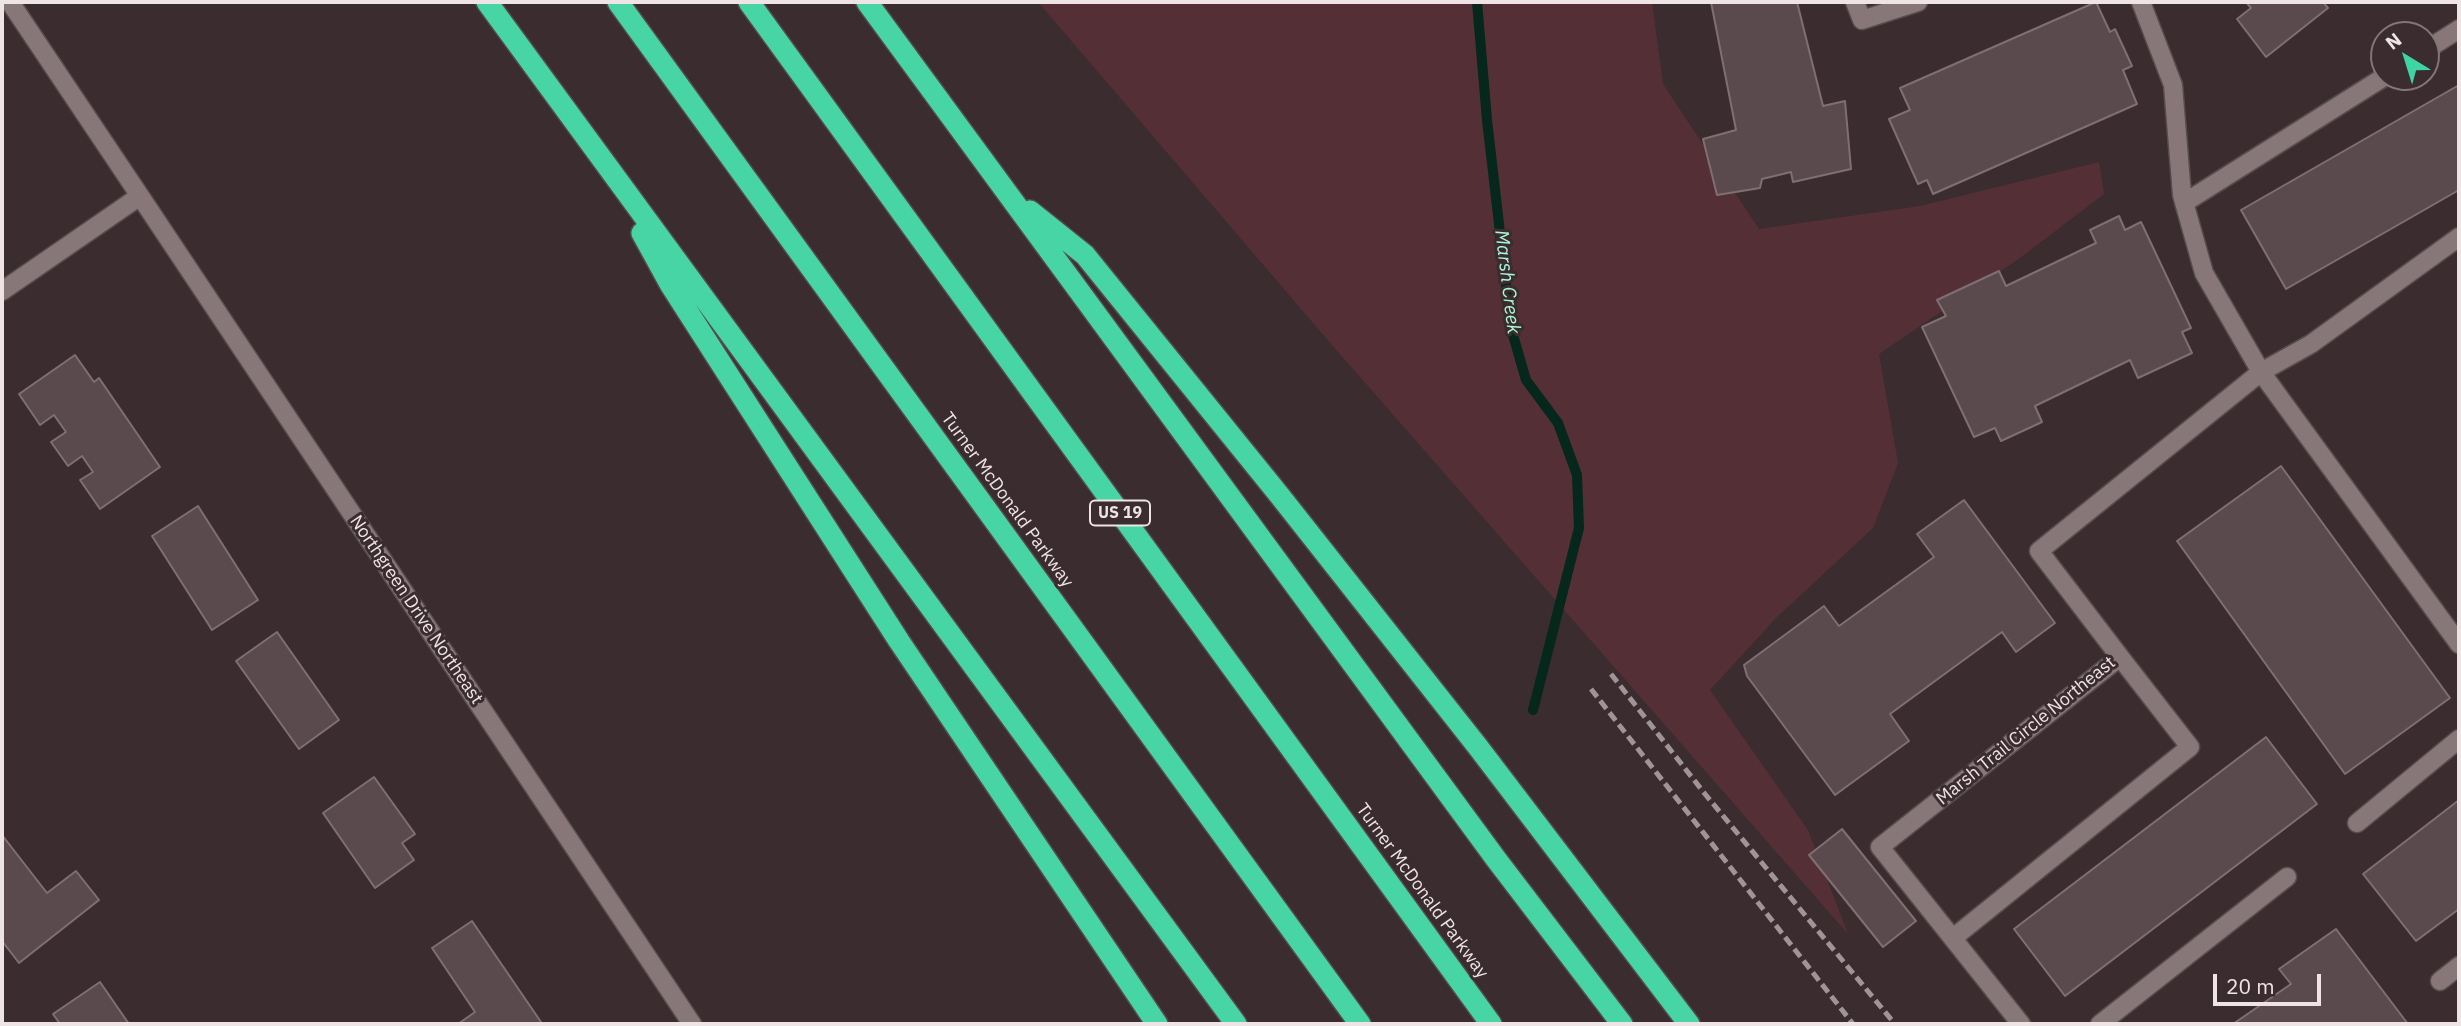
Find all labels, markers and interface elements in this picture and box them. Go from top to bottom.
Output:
north arrow [2370,21,2440,91]
text: N [2380,27,2406,55]
water label: Marsh Creek [1489,229,1525,335]
street label: Turner McDonald Parkway [936,408,1078,592]
road number: US 19 [1090,500,1150,526]
street label: Northgreen Drive Northeast [345,512,487,708]
street label: Marsh Trail Circle Northeast [1932,652,2120,810]
street label: Turner McDonald Parkway [1351,799,1493,983]
scale bar [2216,960,2324,1004]
text: 20 m [2226,972,2275,1000]

